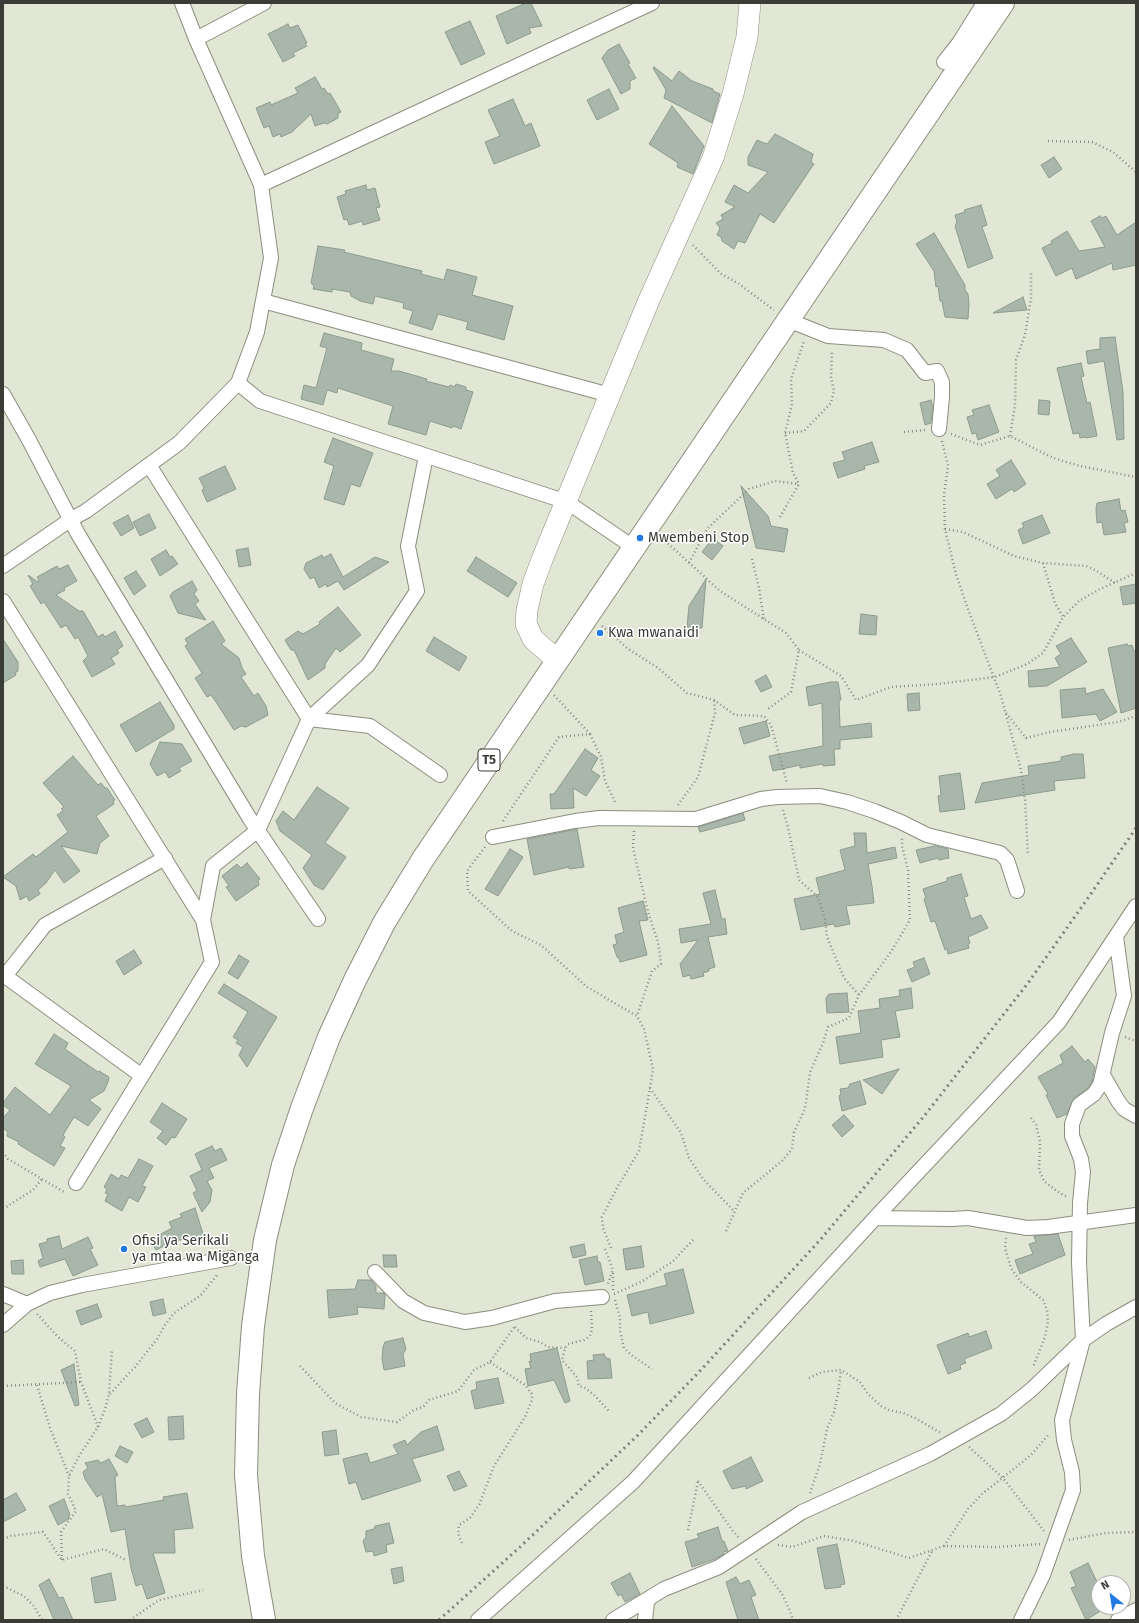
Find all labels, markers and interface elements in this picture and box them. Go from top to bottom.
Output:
place label: Mwembeni Stop [648,530,749,546]
marker: Mwembeni Stop [635,533,645,543]
place label: Kwa mwanaidi [608,625,699,641]
marker: Kwa mwanaidi [595,628,605,638]
road number: T5 [478,749,500,771]
place label: Ofisi ya Serikali ya mtaa wa Miganga [132,1233,259,1266]
marker: Ofisi ya Serikali ya mtaa wa Miganga [119,1244,129,1254]
north arrow [1091,1575,1131,1615]
text: N [1099,1578,1112,1592]

